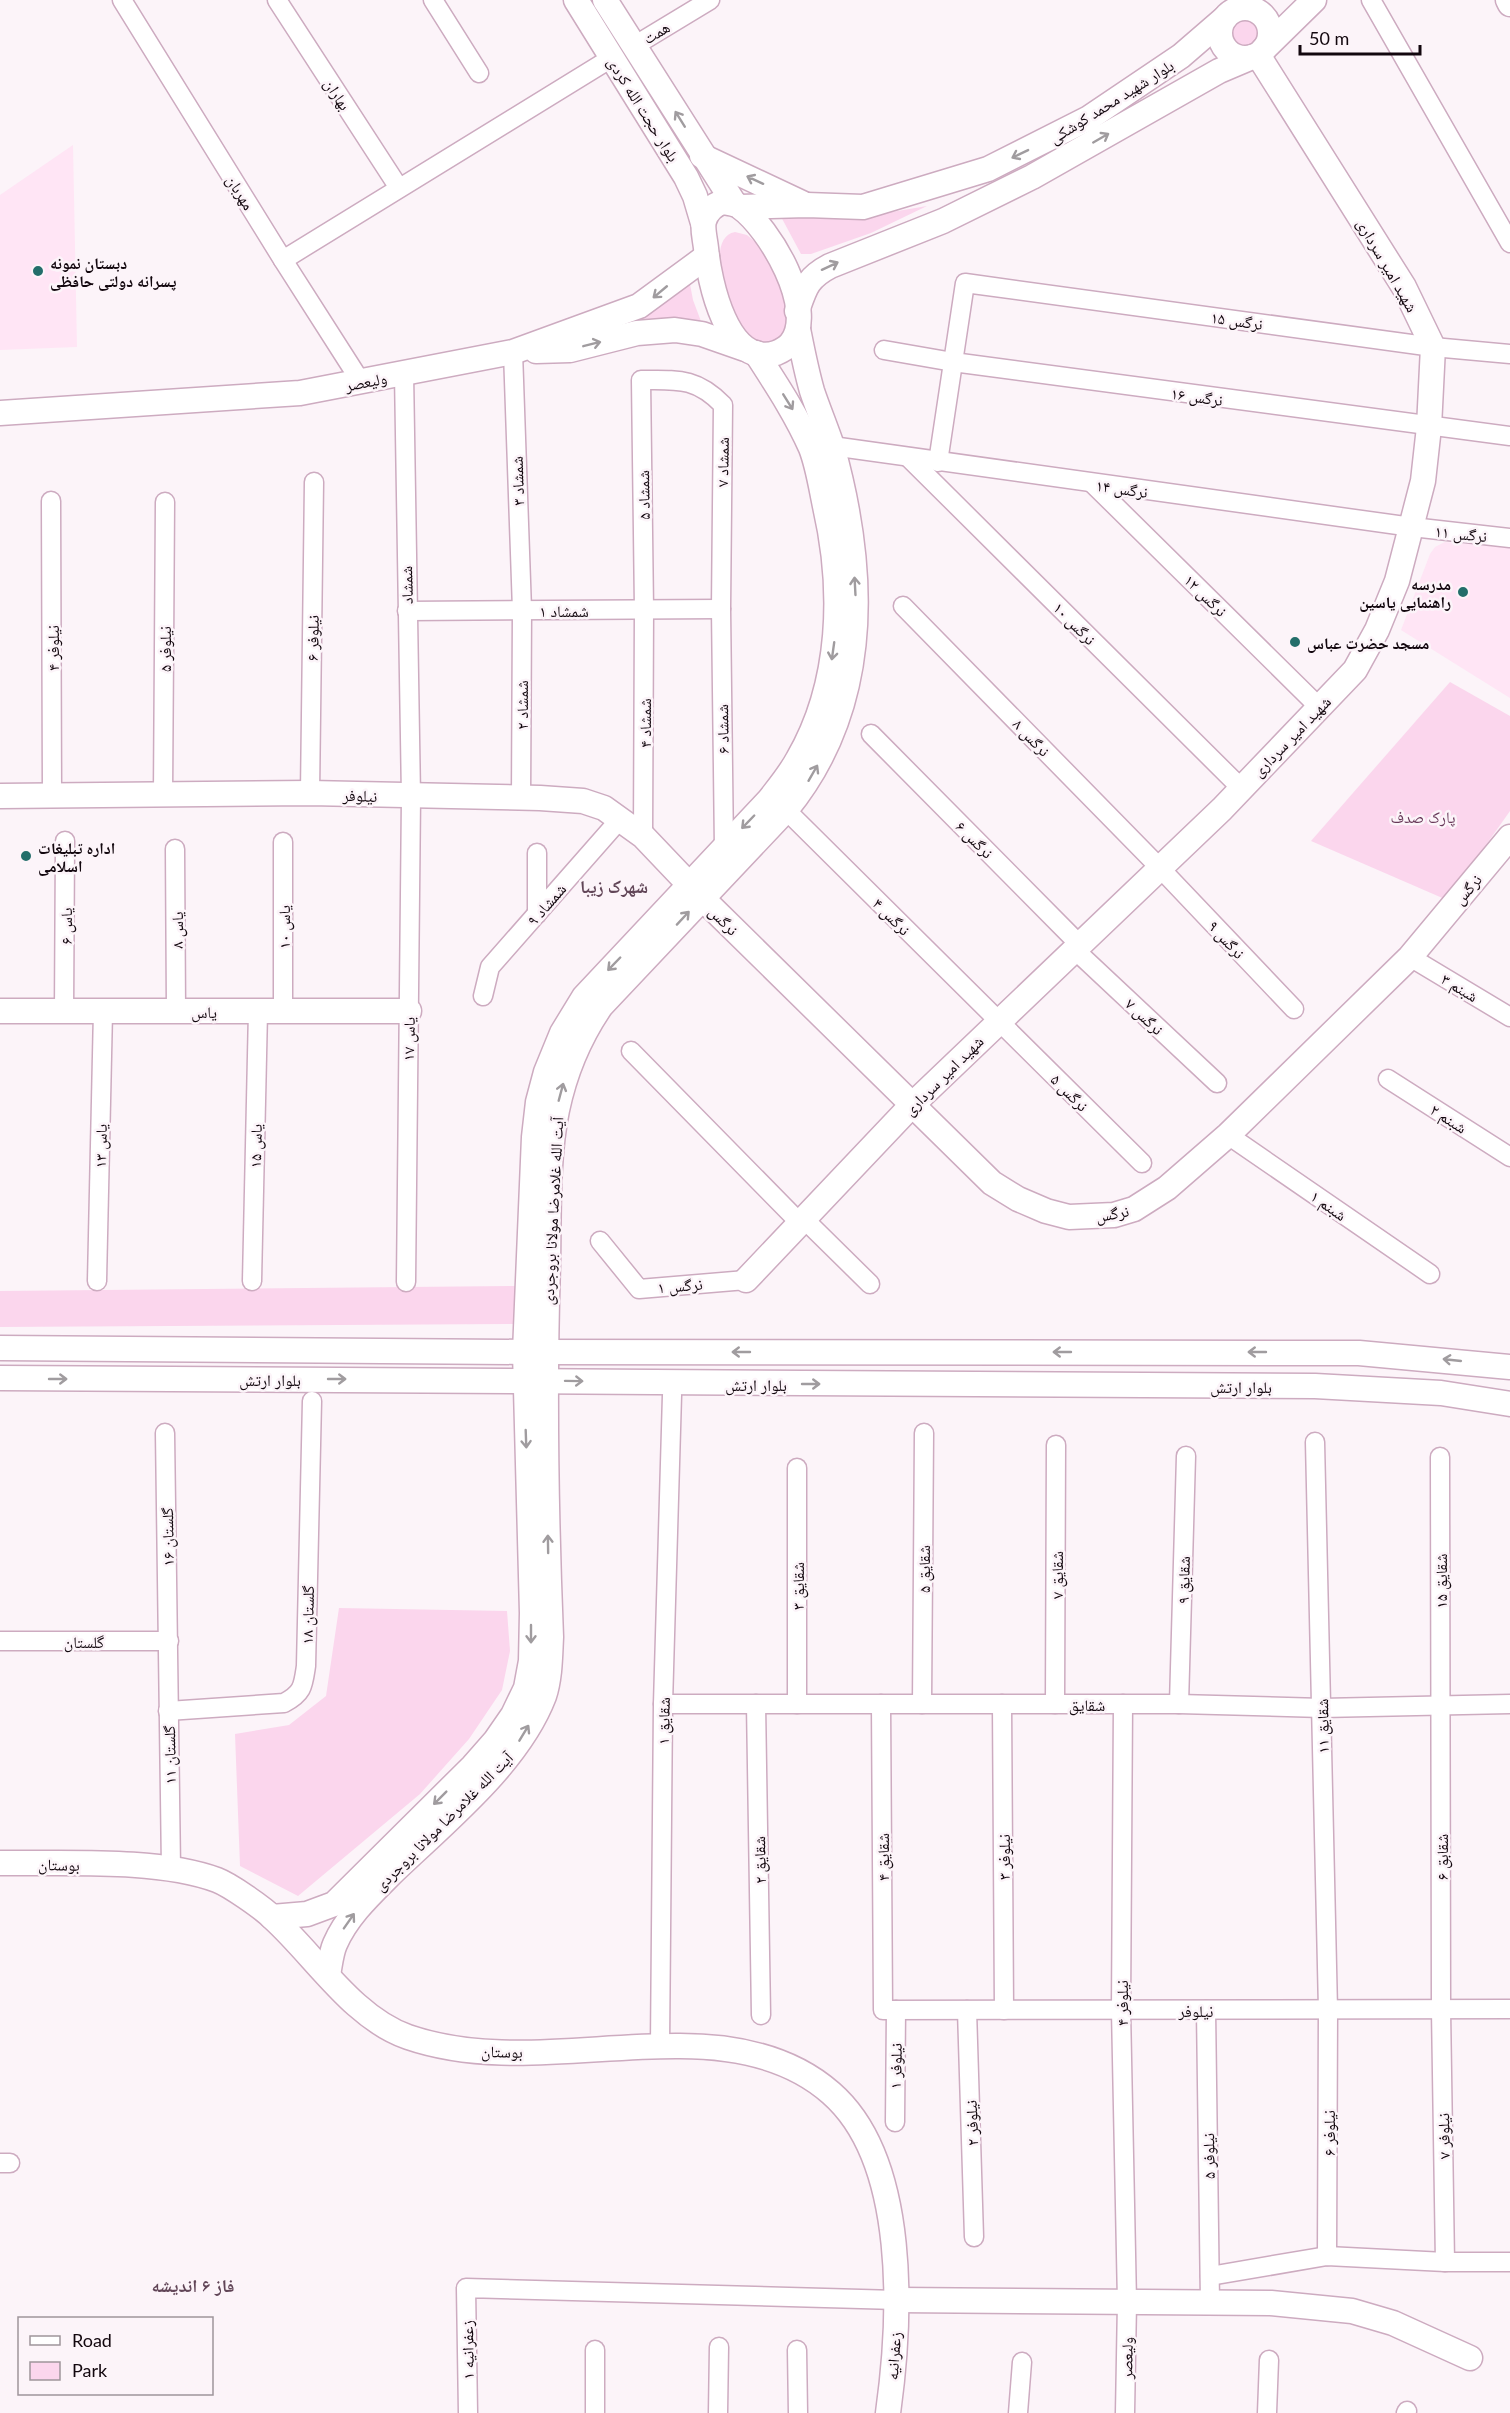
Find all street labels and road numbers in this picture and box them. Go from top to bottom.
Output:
street label: همت [639,17,673,47]
street label: بلوار حجت الله کردی [602,53,684,166]
street label: بلوار شهید محمد کوشکی [1045,55,1178,149]
street label: بهاران [319,75,355,114]
street label: مهربان [221,171,259,214]
street label: شهید امیر سرداری [1352,215,1422,316]
street label: نرگس ۱۵ [1210,307,1264,335]
street label: ولیعصر [342,368,389,396]
street label: نرگس ۱۶ [1170,383,1224,411]
street label: شمشاد ۷ [712,437,732,487]
street label: شمشاد ۳ [507,456,527,506]
street label: شمشاد ۵ [633,470,653,520]
street label: نرگس ۱۴ [1095,475,1149,503]
street label: نرگس ۱۱ [1434,521,1488,547]
street label: شمشاد [396,566,416,604]
street label: نرگس ۱۲ [1179,570,1231,621]
street label: نرگس ۱۰ [1048,598,1100,650]
street label: شمشاد ۱ [539,601,589,620]
street label: نیلوفر ۶ [302,615,323,661]
street label: نیلوفر ۴ [43,625,63,671]
street label: نیلوفر ۵ [155,626,175,672]
street label: شمشاد ۲ [512,680,531,730]
street label: شهید امیر سرداری [1248,692,1336,782]
street label: شمشاد ۴ [635,698,654,748]
street label: شمشاد ۶ [712,704,732,754]
street label: نرگس ۸ [1008,714,1054,761]
street label: نیلوفر [341,785,378,806]
street label: نرگس ۶ [951,816,998,863]
street label: نرگس [1449,870,1487,909]
street label: شمشاد ۹ [523,879,569,929]
street label: نرگس ۴ [868,893,915,940]
street label: نرگس [704,901,743,940]
street label: یاس ۱۰ [274,905,295,949]
street label: یاس ۶ [56,907,77,945]
street label: یاس ۸ [167,911,188,949]
street label: نرگس ۹ [1203,916,1249,963]
street label: شبنم ۳ [1437,969,1482,1007]
street label: نرگس ۷ [1121,994,1168,1040]
street label: یاس [191,1002,217,1023]
street label: یاس ۱۷ [398,1017,420,1061]
street label: شهید امیر سرداری [899,1031,988,1120]
street label: نرگس ۵ [1046,1069,1093,1116]
street label: شبنم ۲ [1426,1099,1471,1138]
street label: آیت الله غلامرضا مولانا بروجردی [538,1116,568,1306]
street label: یاس ۱۳ [90,1124,112,1168]
street label: یاس ۱۵ [245,1124,267,1168]
street label: شبنم ۱ [1306,1186,1351,1226]
street label: نرگس [1094,1200,1131,1228]
street label: نرگس ۱ [657,1274,703,1298]
street label: بلوار ارتش [239,1370,301,1391]
street label: بلوار ارتش [725,1375,787,1396]
street label: بلوار ارتش [1210,1377,1272,1398]
street label: گلستان ۱۶ [157,1507,179,1567]
street label: شقایق ۵ [914,1545,935,1593]
street label: شقایق ۷ [1047,1551,1068,1599]
street label: شقایق ۱۵ [1431,1554,1452,1609]
street label: شقایق ۹ [1173,1556,1195,1604]
street label: شقایق ۳ [788,1562,809,1610]
street label: گلستان ۱۸ [297,1585,319,1645]
street label: گلستان [64,1632,105,1653]
street label: شقایق [1069,1695,1105,1716]
street label: شقایق ۱ [653,1697,675,1745]
street label: شقایق ۱۱ [1312,1698,1334,1754]
street label: گلستان ۱۱ [159,1725,181,1785]
street label: آیت الله غلامرضا مولانا بروجردی [370,1747,518,1896]
street label: شقایق ۴ [873,1833,894,1881]
street label: نیلوفر ۳ [994,1834,1014,1880]
street label: شقابق ۶ [1432,1834,1453,1880]
street label: شقایق ۲ [749,1836,771,1884]
street label: بوستان [38,1854,80,1876]
street label: نیلوفر ۴ [1112,1980,1132,2026]
street label: نیلوفر [1178,2001,1213,2021]
street label: بوستان [481,2041,523,2063]
street label: نیلوفر ۱ [885,2043,906,2089]
street label: نیلوفر ۲ [961,2100,982,2146]
street label: نیلوفر ۶ [1319,2110,1339,2156]
street label: نیلوفر ۷ [1433,2113,1454,2159]
street label: نیلوفر ۵ [1198,2133,1219,2179]
street label: زعفرانیه ۱ [457,2320,478,2380]
street label: زعفرانیه [882,2331,905,2381]
street label: ولیعصر [1116,2337,1137,2380]

